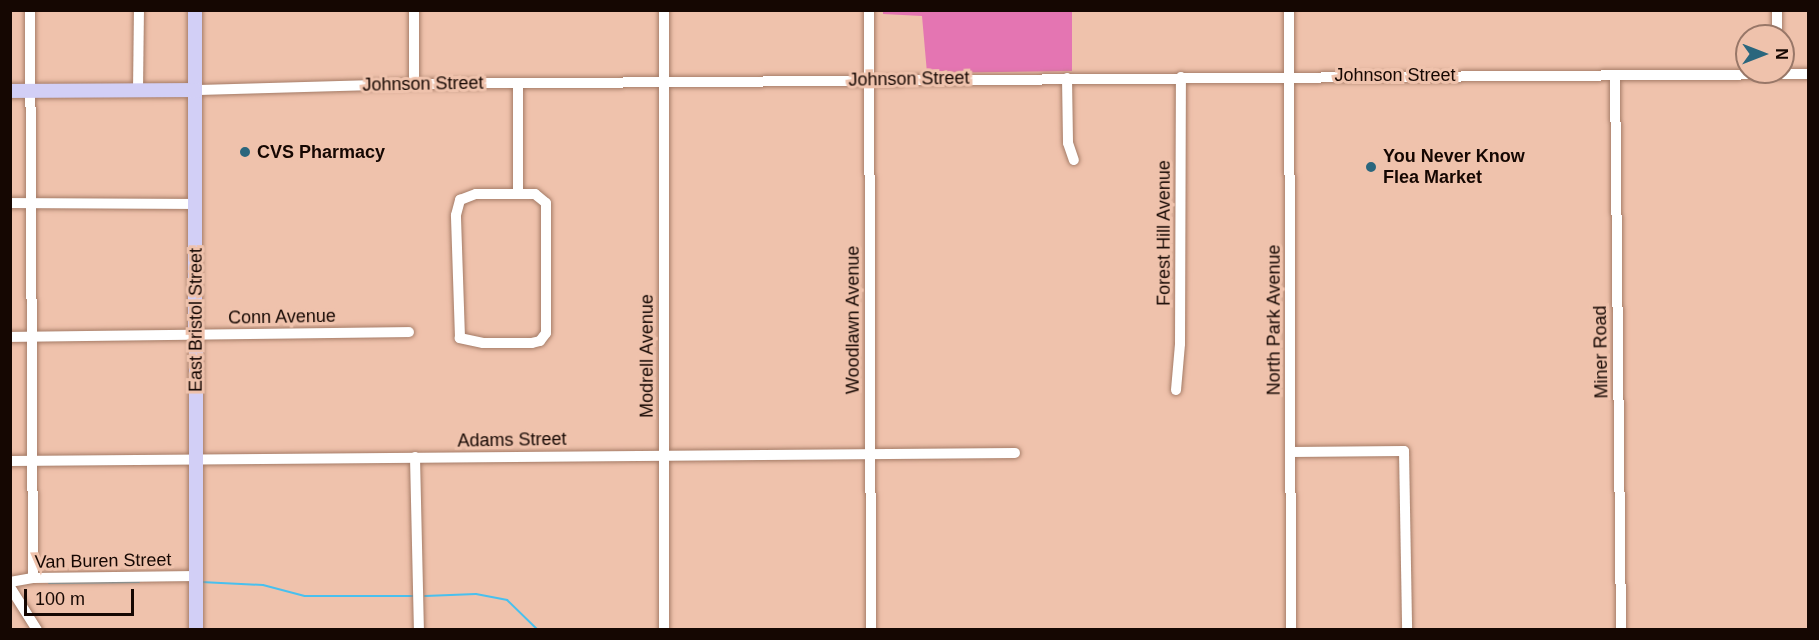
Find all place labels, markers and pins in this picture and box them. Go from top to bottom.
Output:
place label: CVS Pharmacy [257,141,385,163]
marker: CVS Pharmacy [238,145,252,159]
place label: You Never Know Flea Market [1383,146,1525,188]
marker: You Never Know Flea Market [1364,160,1378,174]

